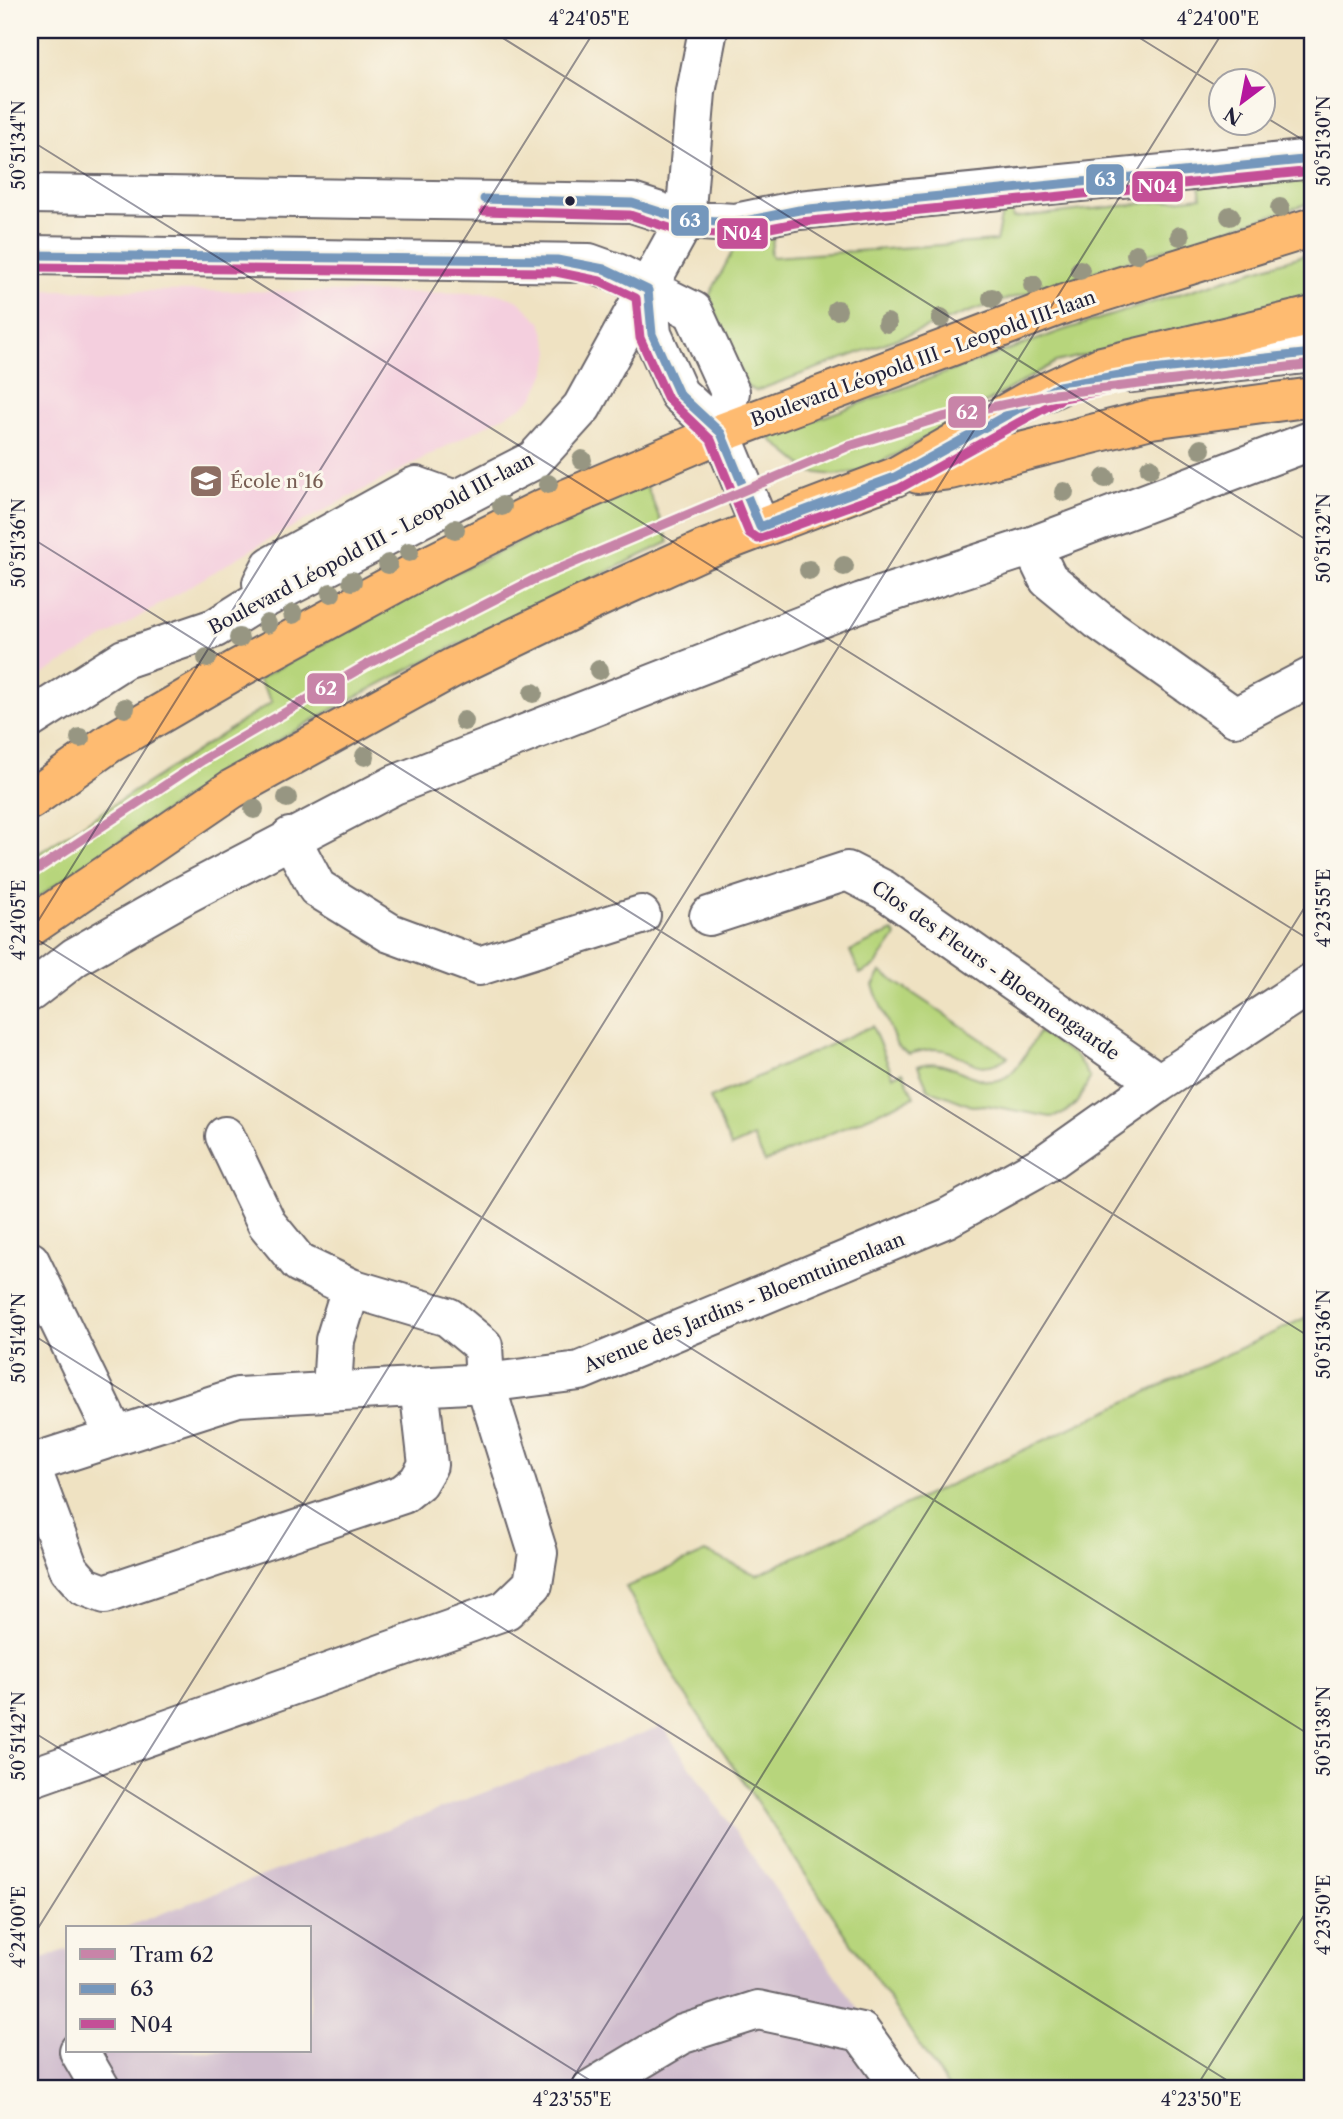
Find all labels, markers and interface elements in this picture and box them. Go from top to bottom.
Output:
text: 4°24'05"E [549,8,629,30]
text: 4°24'00"E [1177,8,1259,30]
north arrow [1206,66,1276,136]
text: 50°51'30"N [1313,95,1335,187]
text: 50°51'34"N [8,100,30,190]
text: N [1220,102,1246,130]
line badge: 63 [1085,163,1125,196]
text: 63 [1094,168,1116,191]
line badge: N04 [1131,170,1184,203]
text: N04 [1137,175,1177,198]
unlabelled marker [563,194,577,208]
line badge: 63 [670,204,710,237]
text: 63 [679,209,701,232]
line badge: N04 [716,217,769,250]
text: N04 [722,222,762,245]
street label: Boulevard Léopold III - Leopold III-laan [748,285,1099,432]
line badge: 62 [947,395,987,429]
text: 62 [956,401,978,424]
street label: Boulevard Léopold III - Leopold III-laan [205,447,538,639]
school or university icon: École n°16 [187,462,225,500]
place label: École n°16 [230,470,323,493]
text: 50°51'32"N [1313,493,1335,583]
text: 50°51'36"N [8,498,30,588]
line badge: 62 [306,672,346,705]
text: 62 [315,677,337,700]
text: 4°23'55"E [1313,869,1335,947]
street label: Clos des Fleurs - Bloemengaarde [867,876,1124,1065]
text: 4°24'05"E [8,880,30,960]
street label: Avenue des Jardins - Bloemtuinenlaan [580,1227,908,1378]
text: 50°51'36"N [1313,1289,1335,1379]
text: 50°51'40"N [8,1293,30,1383]
text: 50°51'38"N [1313,1686,1335,1776]
text: 50°51'42"N [8,1691,30,1781]
text: 4°23'50"E [1313,1875,1335,1955]
text: 4°24'00"E [8,1886,30,1968]
legend [66,1926,312,2052]
text: Tram 62 [130,1942,214,1967]
text: 63 [130,1976,154,2001]
text: N04 [130,2012,173,2037]
text: 4°23'55"E [533,2089,611,2111]
text: 4°23'50"E [1161,2089,1241,2111]

